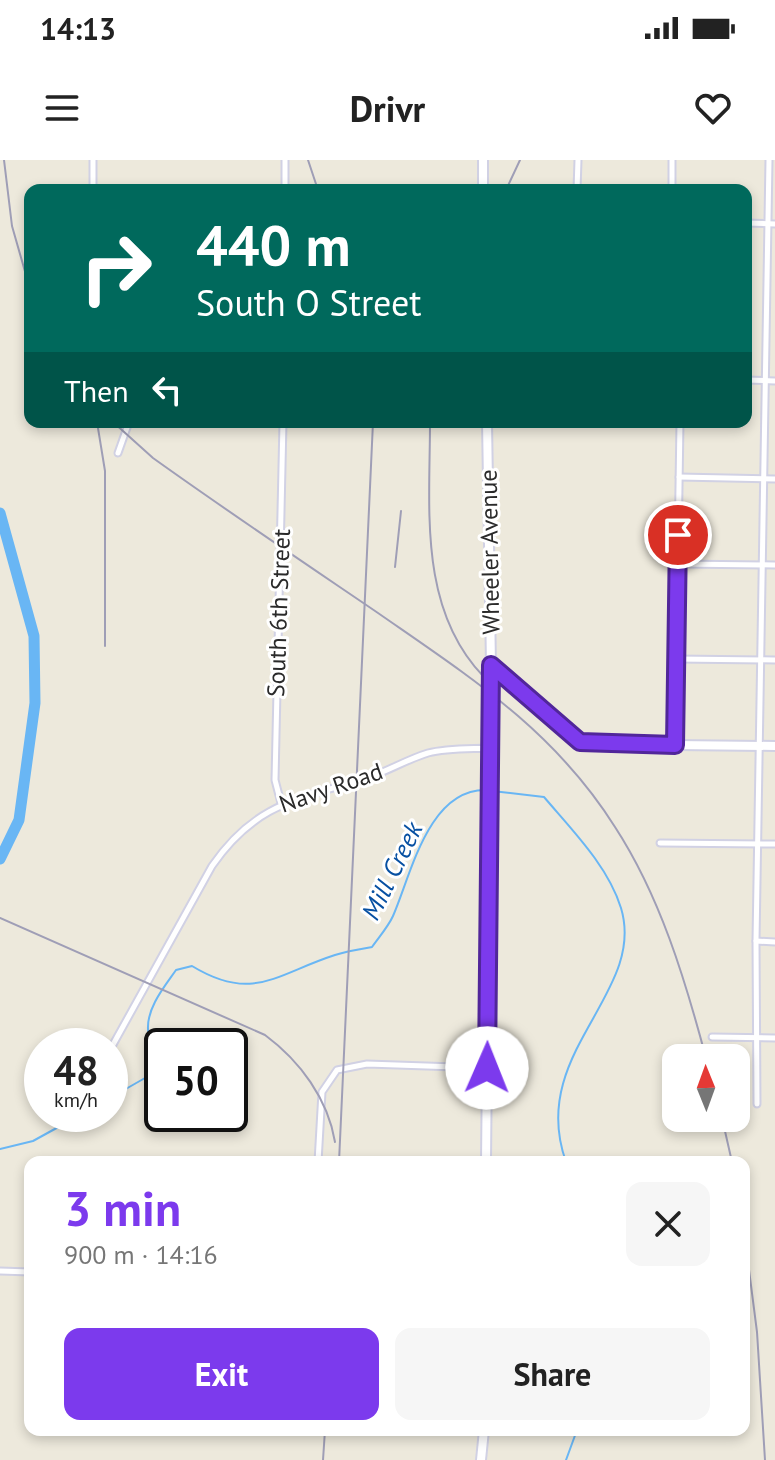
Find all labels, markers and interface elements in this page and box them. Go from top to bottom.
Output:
text: 14:13 [40,9,116,48]
text: Drivr [350,85,425,132]
icon: menu [40,86,84,130]
icon: heart [691,86,735,130]
text: 440 m [196,209,351,281]
icon: right [64,216,168,320]
text: South O Street [196,279,422,326]
icon: left [145,368,189,412]
text: Then [64,371,129,410]
street label: Wheeler Avenue [473,469,506,635]
pin [644,501,712,569]
icon: arrive [656,513,700,557]
street label: South 6th Street [260,528,297,698]
street label: Navy Road [275,755,387,820]
water label: Mill Creek [354,815,430,925]
position arrow [445,1026,529,1110]
speed limit sign: 50 [144,1028,248,1132]
text: 48 [53,1044,99,1096]
north arrow [662,1044,750,1132]
map controls [662,1044,750,1132]
text: km/h [54,1087,98,1113]
text: 3 min [64,1177,181,1239]
button: close [626,1182,710,1266]
text: 900 m · 14:16 [64,1238,218,1271]
button: Exit [64,1328,379,1420]
button: Share [395,1328,710,1420]

